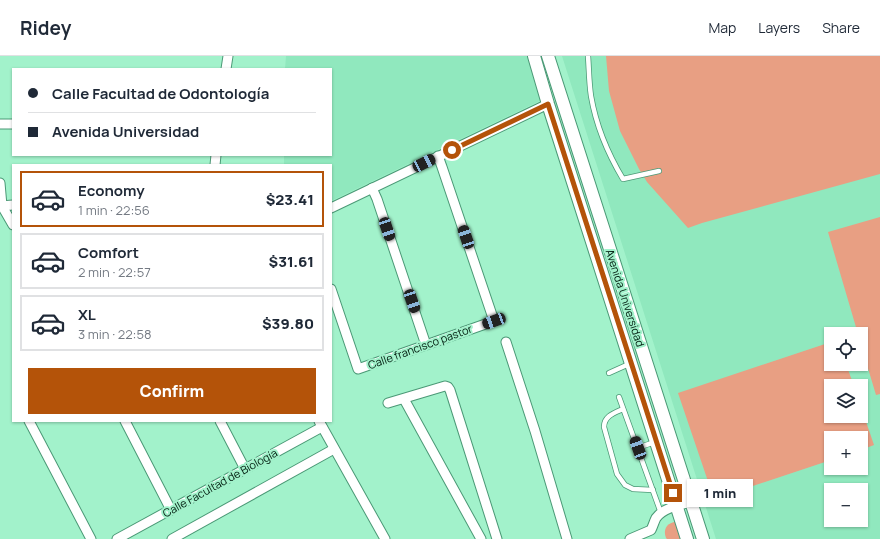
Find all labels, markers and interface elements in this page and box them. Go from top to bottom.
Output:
text: Ridey [20,15,71,41]
text: Map [708,18,736,37]
text: Layers [758,18,800,37]
text: Share [822,18,860,37]
text: Calle Facultad de Odontología [52,83,269,104]
text: Avenida Universidad [52,121,199,142]
route start [443,141,461,159]
car [411,152,437,174]
text: Economy [78,180,145,201]
icon: car [30,181,66,217]
text: $23.41 [266,189,314,210]
text: 1 min · 22:56 [78,201,150,219]
car [377,216,397,242]
car [456,224,476,250]
text: Comfort [78,242,139,263]
icon: car [30,243,66,279]
street label: Avenida Universidad [603,247,648,349]
text: $31.61 [269,251,314,272]
text: 2 min · 22:57 [78,263,151,281]
car [402,288,422,314]
text: XL [78,304,96,325]
icon: car [30,305,66,341]
car [481,311,507,331]
text: $39.80 [262,313,314,334]
street label: Calle francisco pastor [366,321,474,372]
text: 3 min · 22:58 [78,325,151,343]
map controls [824,327,868,527]
button: locate [824,327,868,371]
button: Confirm [28,368,316,414]
button: layers [824,379,868,423]
button: + [824,431,868,475]
car [628,435,648,461]
street label: Calle Facultad de Biología [160,445,280,520]
callout: 1 min [687,479,753,507]
button: − [824,483,868,527]
route end [664,484,682,502]
text: 1 min [704,484,736,502]

